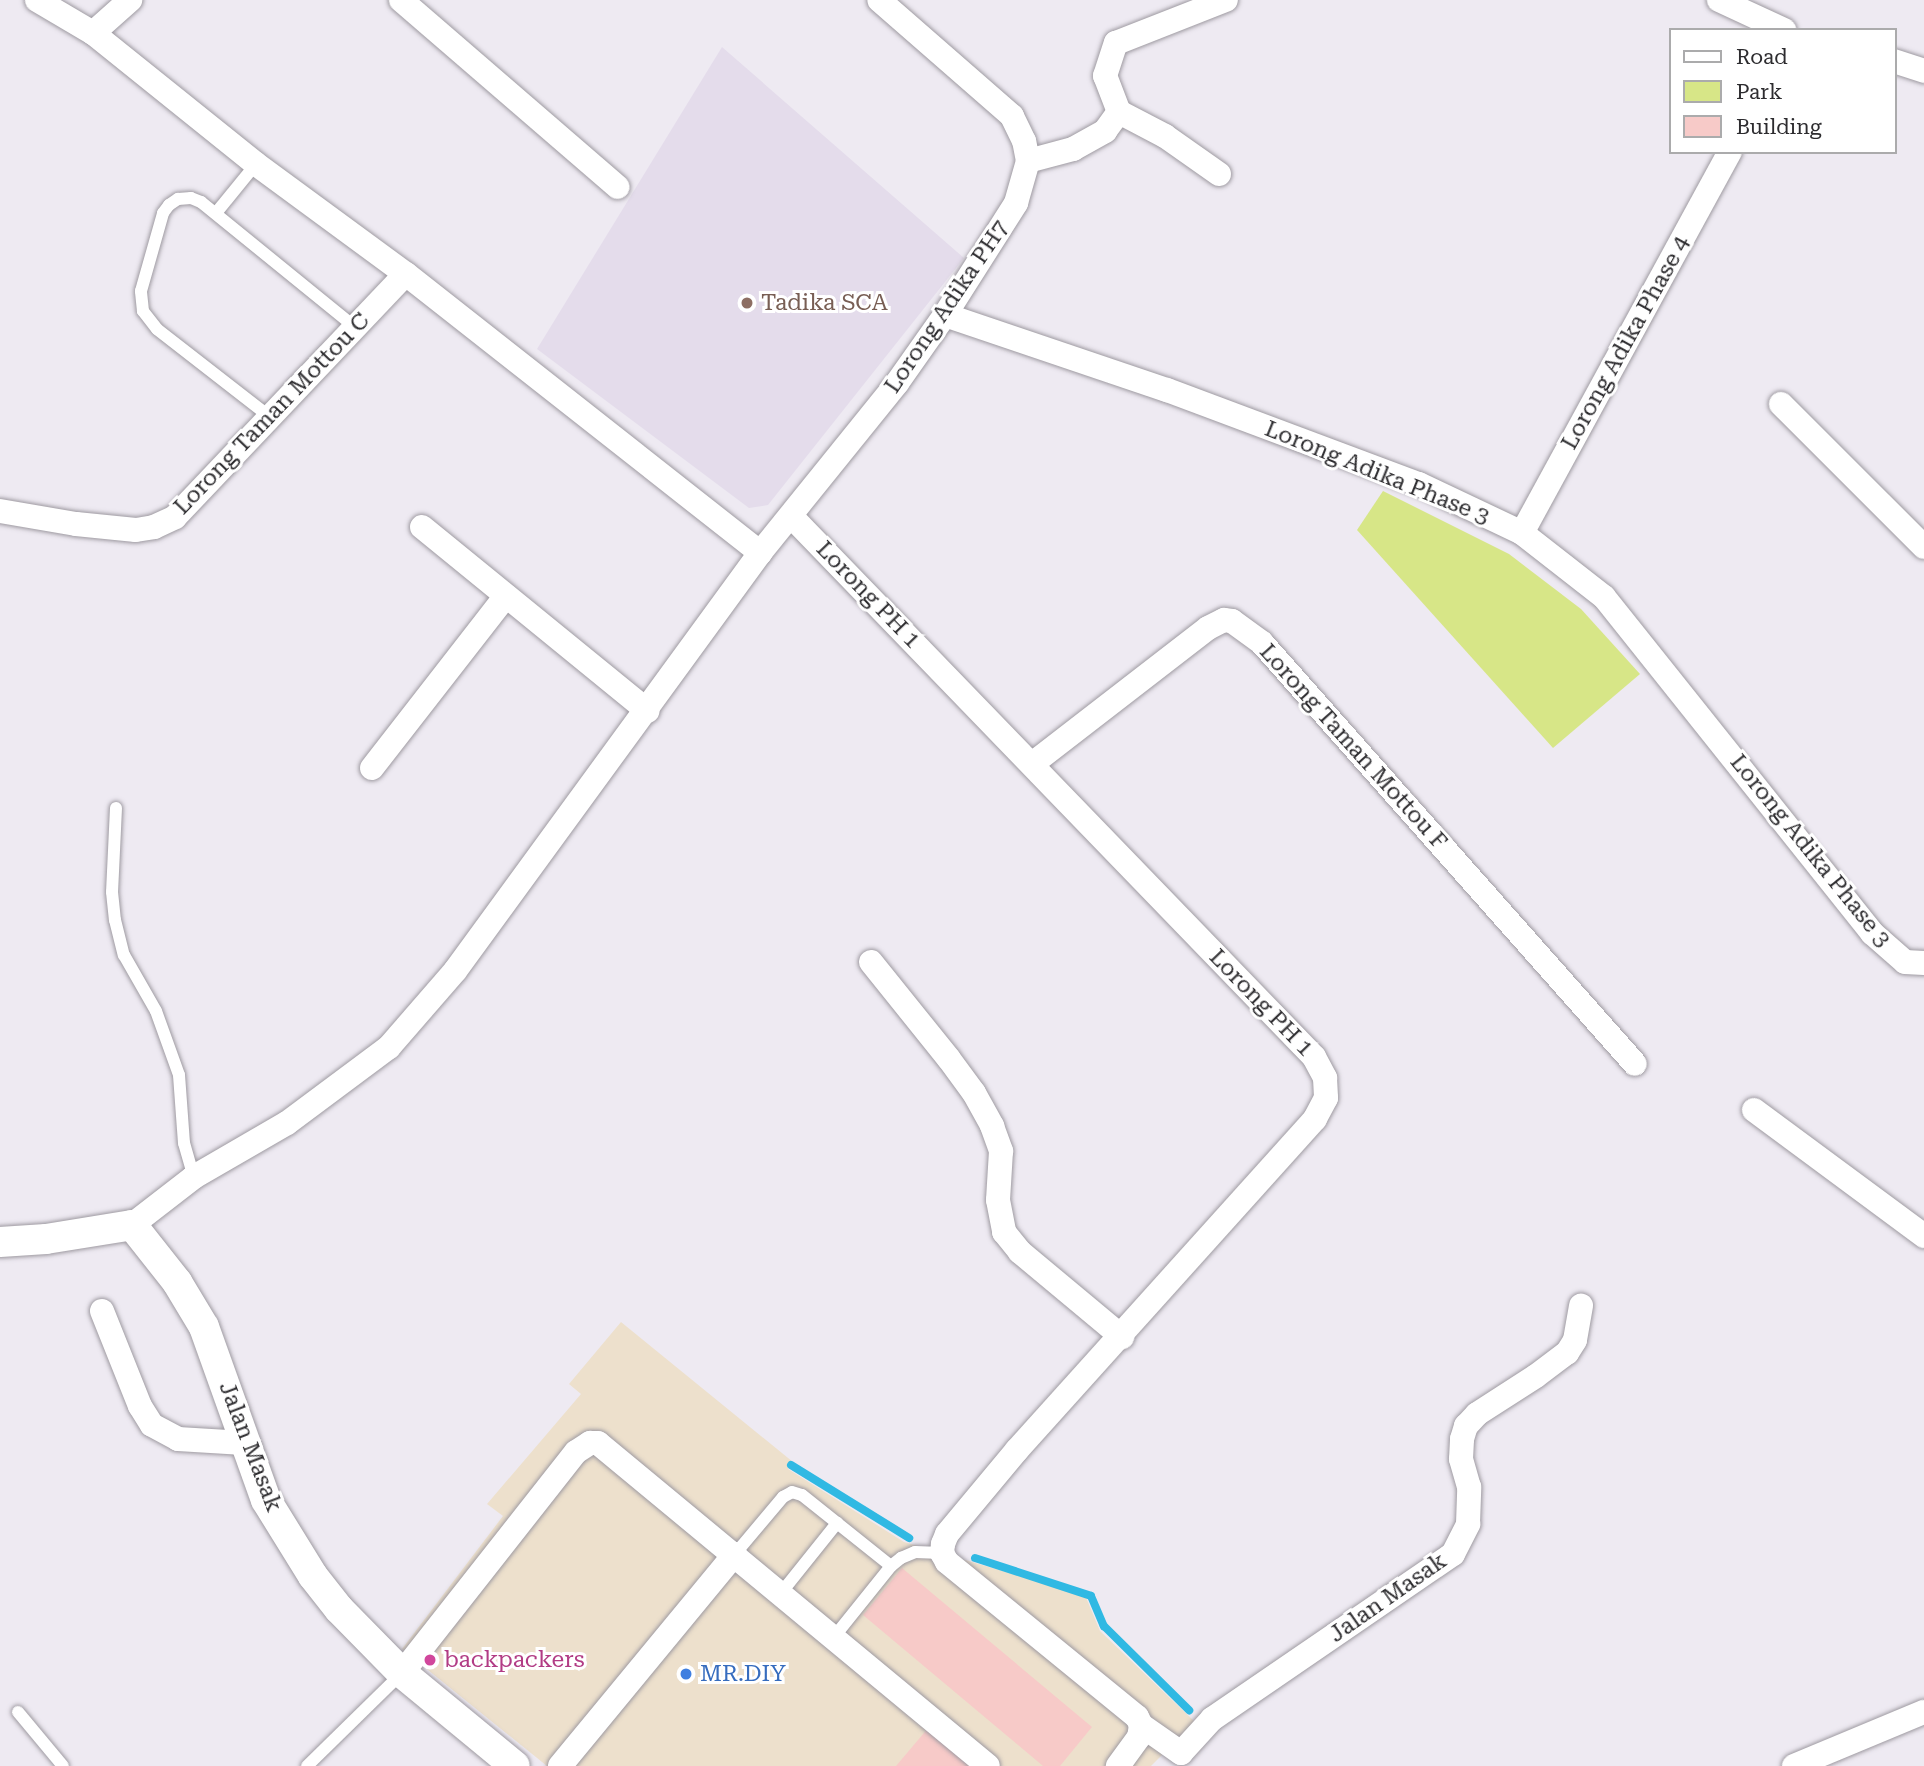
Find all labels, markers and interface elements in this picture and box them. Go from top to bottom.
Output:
legend [1668,28,1896,154]
text: Road [1736,45,1788,69]
text: Park [1736,80,1782,104]
text: Building [1736,115,1822,139]
street label: Lorong Adika PH7 [879,215,1015,399]
street label: Lorong Adika Phase 4 [1556,231,1696,455]
place label: Tadika SCA [761,289,888,317]
marker: Tadika SCA [739,295,755,311]
street label: Lorong Taman Mottou C [168,307,376,521]
street label: Lorong Adika Phase 3 [1261,415,1493,531]
street label: Lorong PH 1 [810,536,926,654]
street label: Lorong Taman Mottou F [1253,639,1453,855]
street label: Lorong Adika Phase 3 [1724,749,1896,953]
street label: Lorong PH 1 [1203,944,1319,1062]
street label: Jalan Masak [213,1378,287,1516]
street label: Jalan Masak [1324,1547,1452,1649]
place label: backpackers [444,1646,585,1674]
marker: backpackers [422,1652,438,1668]
place label: MR.DIY [700,1660,786,1688]
marker: MR.DIY [678,1666,694,1682]

